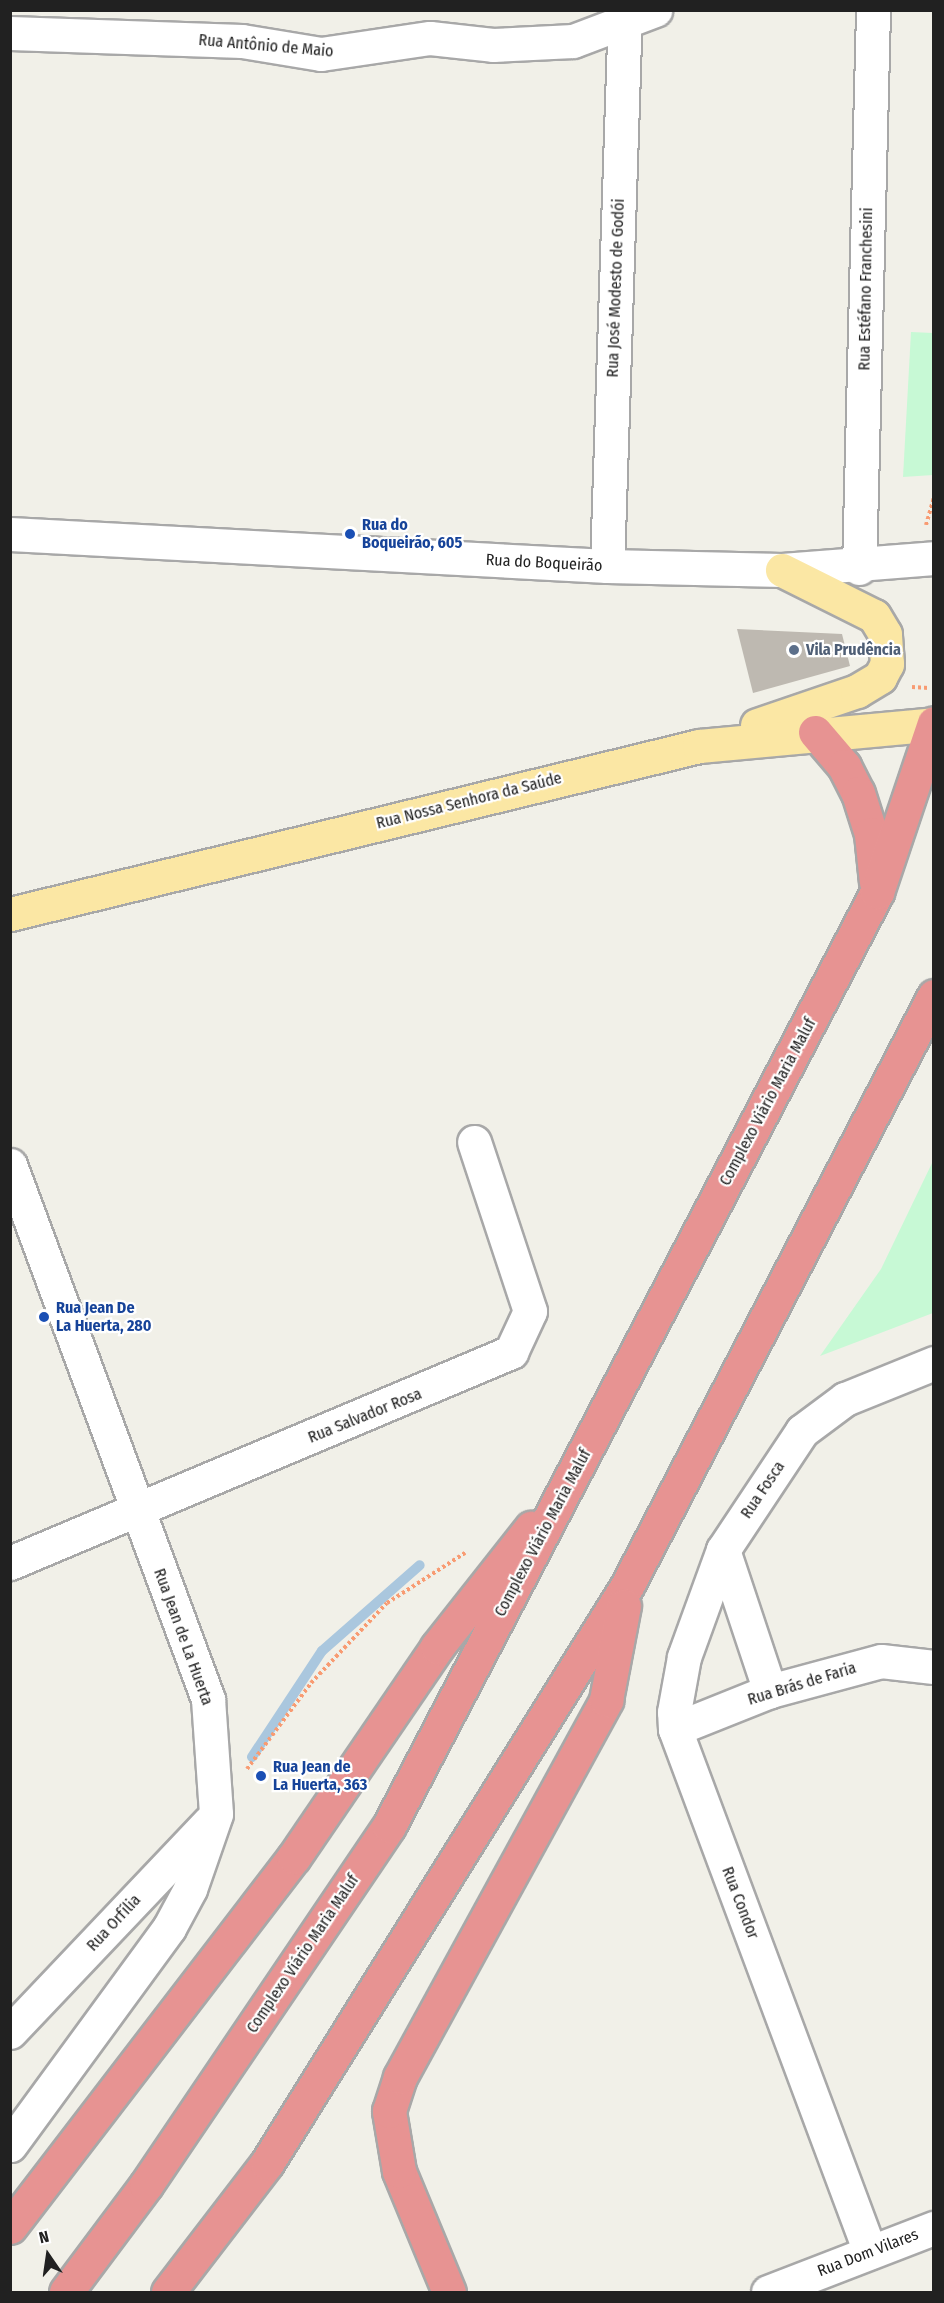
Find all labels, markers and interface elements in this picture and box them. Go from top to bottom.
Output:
street label: Rua Antônio de Maio [198,31,334,61]
street label: Rua José Modesto de Godói [603,198,629,378]
street label: Rua Estéfano Franchesini [855,207,877,371]
place label: Rua do Boqueirão, 605 [362,515,462,553]
marker: Rua do Boqueirão, 605 [343,527,357,541]
street label: Rua do Boqueirão [485,550,603,576]
place label: Vila Prudência [806,640,901,660]
marker: Vila Prudência [787,643,801,657]
street label: Rua Nossa Senhora da Saúde [374,769,564,833]
street label: Complexo Viário Maria Maluf [716,1015,820,1189]
place label: Rua Jean De La Huerta, 280 [56,1298,152,1336]
marker: Rua Jean De La Huerta, 280 [37,1310,51,1324]
street label: Rua Salvador Rosa [305,1384,425,1448]
street label: Complexo Viário Maria Maluf [491,1446,595,1620]
street label: Rua Fosca [737,1458,789,1522]
street label: Rua Jean de La Huerta [149,1566,217,1708]
street label: Rua Brás de Faria [745,1658,859,1710]
place label: Rua Jean de La Huerta, 363 [273,1757,367,1795]
marker: Rua Jean de La Huerta, 363 [254,1769,268,1783]
street label: Rua Condor [717,1864,763,1942]
street label: Complexo Viário Maria Maluf [243,1871,363,2037]
street label: Rua Orfília [83,1891,145,1955]
north arrow [18,2225,78,2285]
street label: Rua Dom Vilares [815,2225,921,2281]
text: N [37,2227,51,2247]

